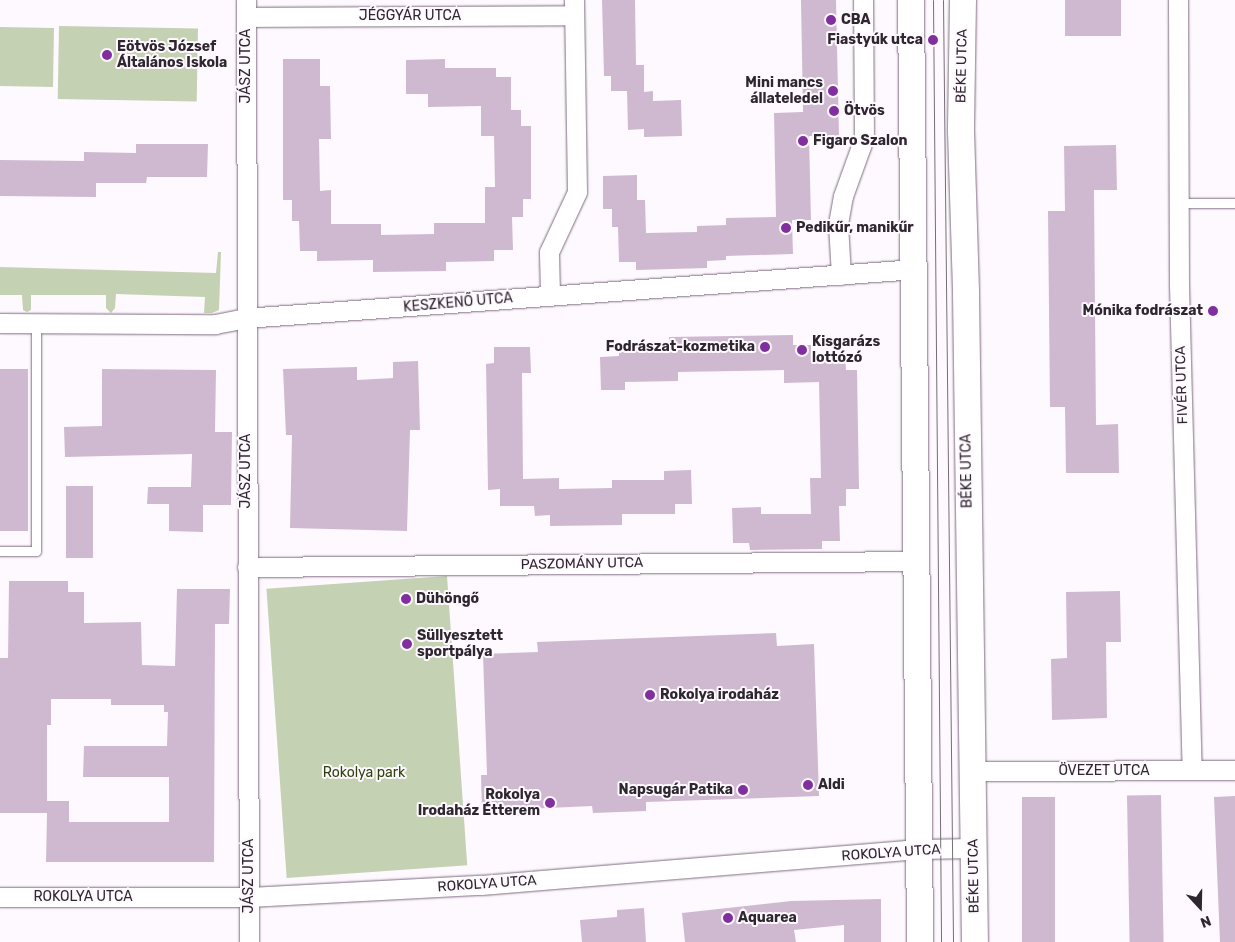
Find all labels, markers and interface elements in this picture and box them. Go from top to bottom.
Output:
street label: JÉGGYÁR UTCA [359,8,461,24]
place label: CBA [841,12,871,28]
marker: CBA [825,14,837,26]
street label: JÁSZ UTCA [238,29,254,103]
street label: BÉKE UTCA [953,29,971,103]
place label: Fiastyúk utca [827,32,923,48]
marker: Fiastyúk utca [927,34,939,46]
place label: Eötvös József Általános Iskola [117,39,227,72]
marker: Eötvös József Általános Iskola [101,49,113,61]
place label: Mini mancs állateledel [745,75,823,108]
marker: Mini mancs állateledel [827,85,839,97]
place label: Ötvös [844,103,885,119]
marker: Ötvös [828,105,840,117]
place label: Figaro Szalon [813,133,907,149]
marker: Figaro Szalon [797,135,809,147]
place label: Pedikűr, manikűr [796,220,914,236]
marker: Pedikűr, manikűr [780,222,792,234]
street label: KESZKENŐ UTCA [403,290,513,316]
place label: Mónika fodrászat [1082,303,1203,319]
marker: Mónika fodrászat [1207,305,1219,317]
place label: Kisgarázs lottózó [812,334,880,367]
place label: Fodrászat-kozmetika [606,339,755,355]
marker: Fodrászat-kozmetika [759,341,771,353]
marker: Kisgarázs lottózó [796,344,808,356]
street label: FIVÉR UTCA [1172,345,1192,425]
street label: JÁSZ UTCA [238,434,254,508]
street label: BÉKE UTCA [958,434,976,508]
street label: PASZOMÁNY UTCA [520,555,644,573]
place label: Dühöngő [416,591,479,607]
marker: Dühöngő [400,593,412,605]
place label: Süllyesztett sportpálya [417,628,503,660]
marker: Süllyesztett sportpálya [401,638,413,650]
place label: Rokolya irodaház [660,687,779,703]
marker: Rokolya irodaház [644,689,656,701]
street label: ÖVEZET UTCA [1058,763,1150,779]
park label: Rokolya park [323,765,405,781]
place label: Aldi [818,777,845,793]
marker: Aldi [802,779,814,791]
place label: Napsugár Patika [618,782,733,798]
marker: Napsugár Patika [737,784,749,796]
place label: Rokolya Irodaház Étterem [418,787,540,820]
marker: Rokolya Irodaház Étterem [544,797,556,809]
street label: JÁSZ UTCA [241,839,257,913]
street label: BÉKE UTCA [965,839,983,913]
street label: ROKOLYA UTCA [841,841,941,865]
street label: ROKOLYA UTCA [437,872,537,896]
north arrow [1175,882,1225,932]
street label: ROKOLYA UTCA [33,889,133,905]
place label: Aquarea [738,910,797,926]
marker: Aquarea [722,912,734,924]
text: N [1198,912,1213,931]

